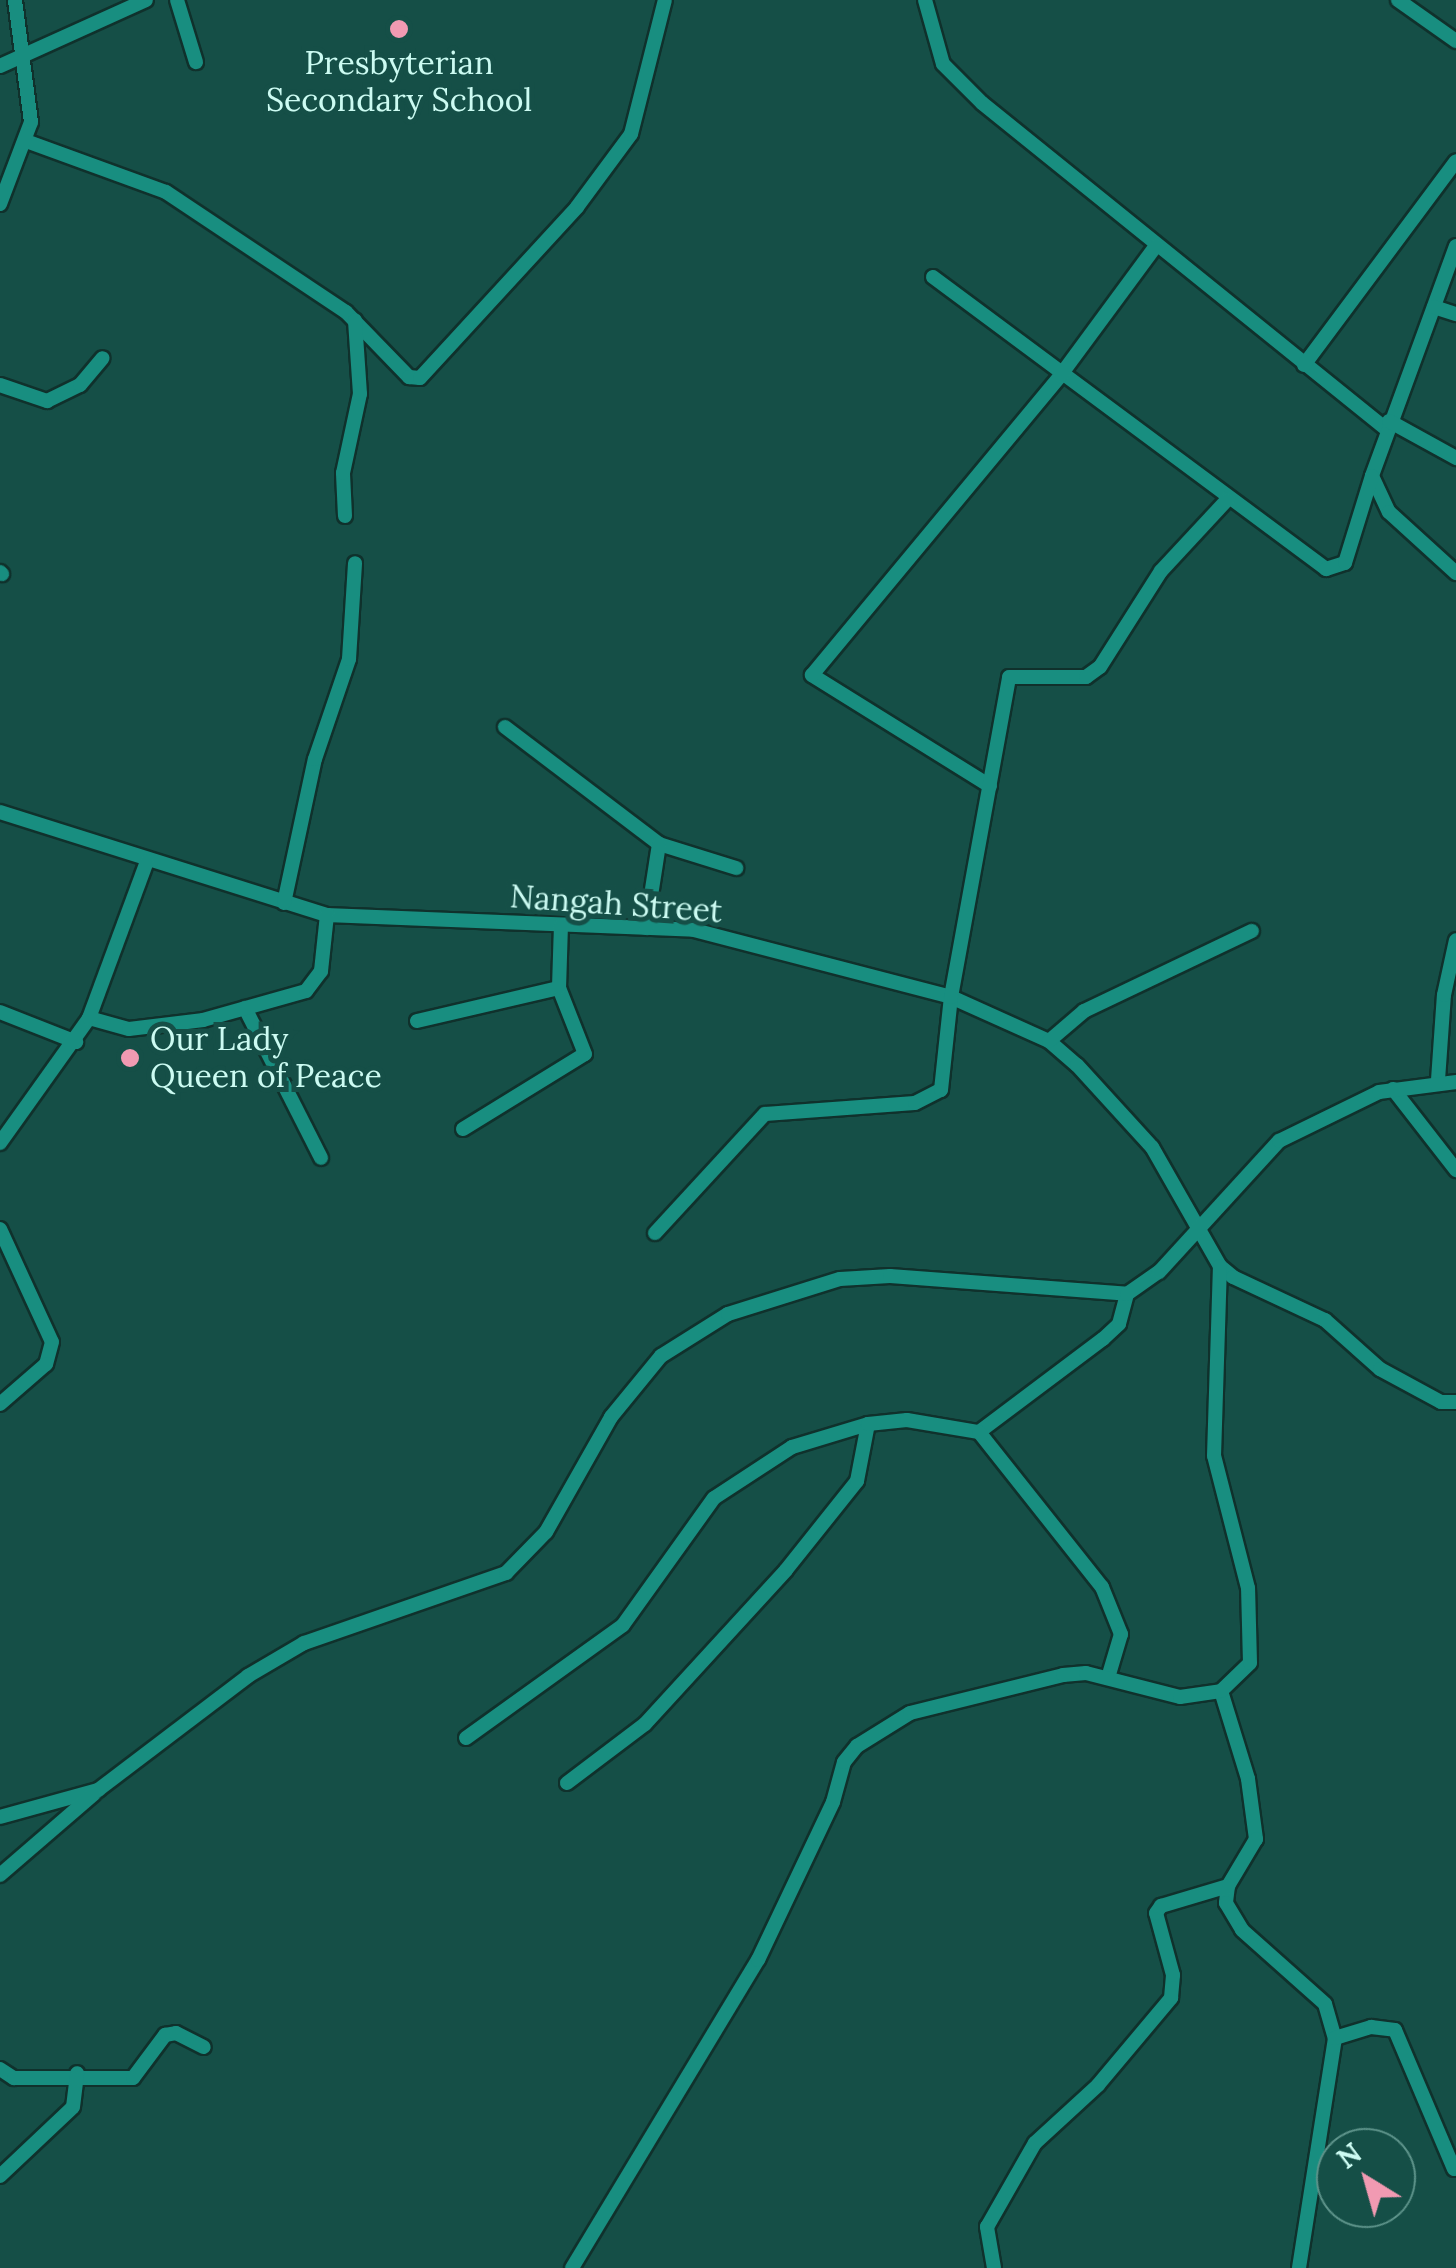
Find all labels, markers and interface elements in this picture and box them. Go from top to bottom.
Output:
marker: Presbyterian Secondary School [388,18,410,40]
place label: Presbyterian Secondary School [266,45,532,120]
street label: Nangah Street [509,877,723,931]
place label: Our Lady Queen of Peace [150,1021,382,1096]
marker: Our Lady Queen of Peace [119,1047,141,1069]
north arrow [1316,2128,1416,2228]
text: N [1330,2135,1369,2177]

